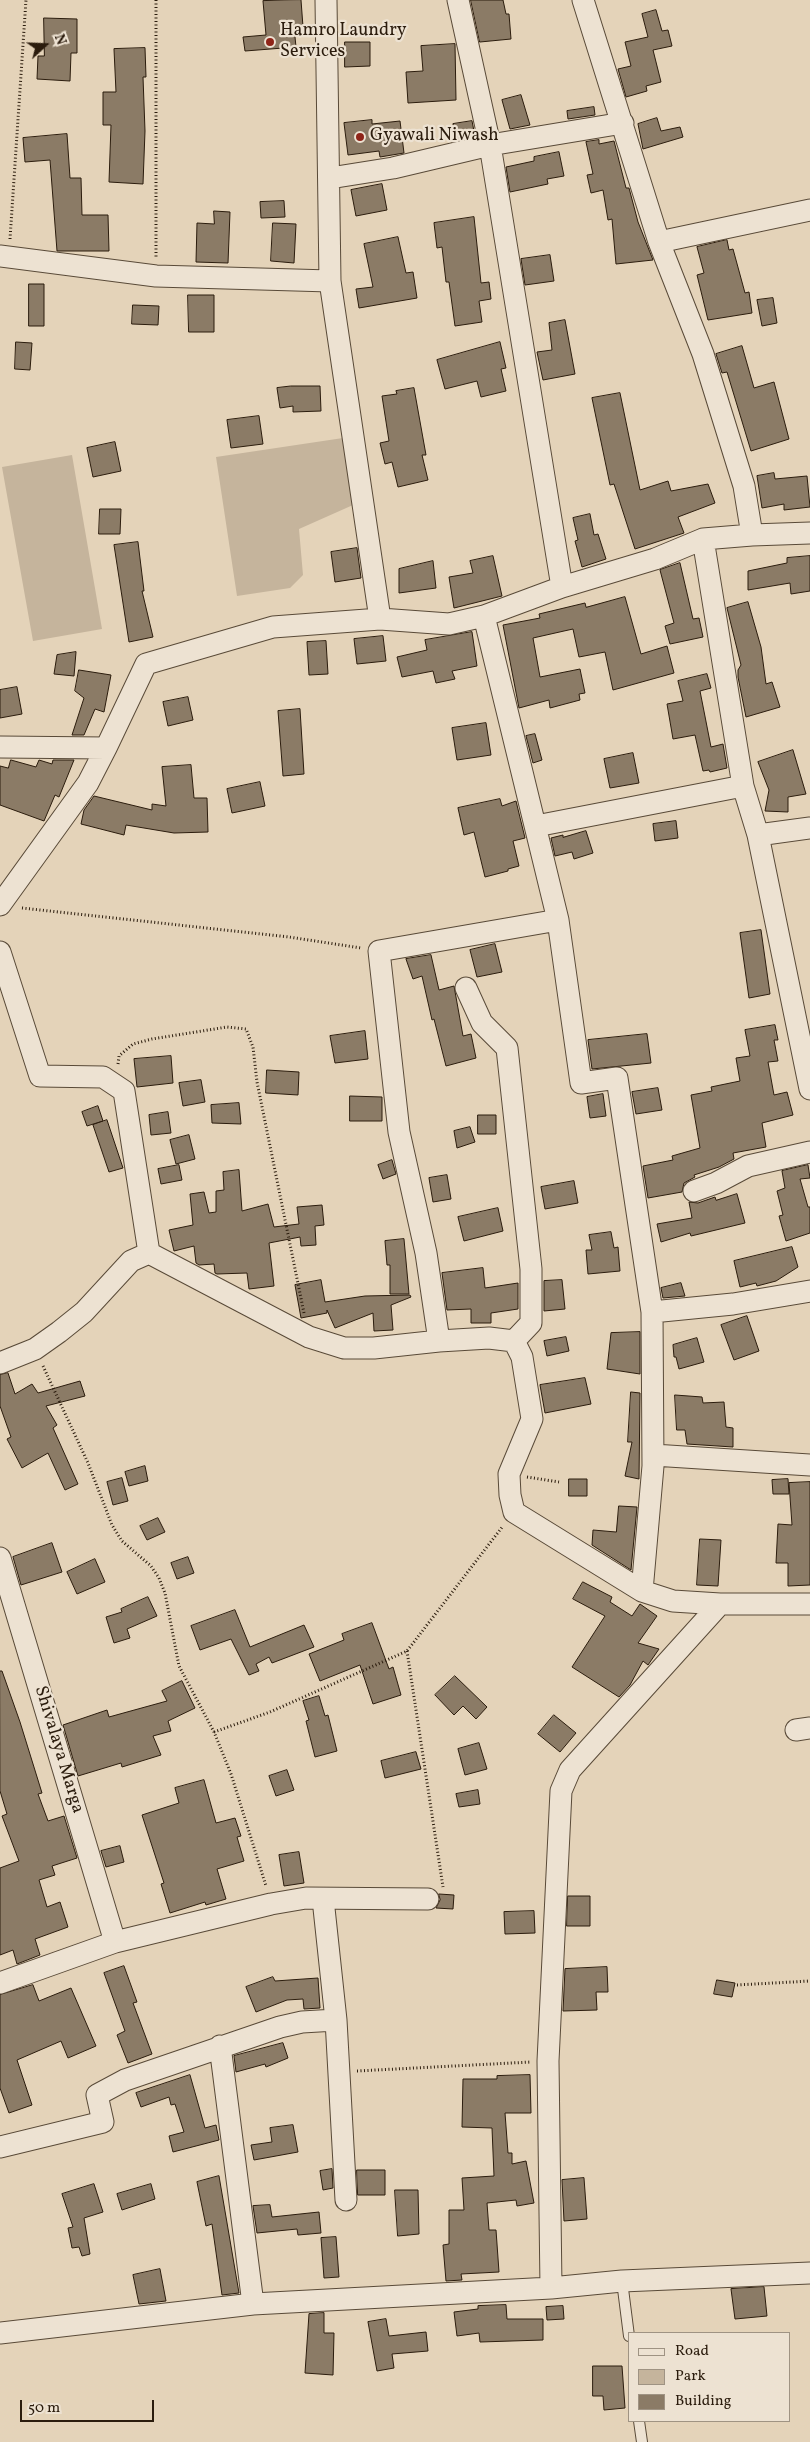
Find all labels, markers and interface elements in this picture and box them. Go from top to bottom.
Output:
north arrow [20,20,70,70]
place label: Hamro Laundry Services [280,21,407,64]
text: N [49,32,70,48]
marker: Hamro Laundry Services [264,36,276,48]
place label: Gyawali Niwash [370,126,499,148]
marker: Gyawali Niwash [354,131,366,143]
street label: Shivalaya Marga [28,1684,88,1816]
legend [628,2332,790,2422]
text: Road [675,2341,709,2362]
text: Park [675,2366,706,2387]
scale bar [22,2390,156,2422]
text: Building [675,2391,731,2412]
text: 50 m [28,2398,60,2419]

